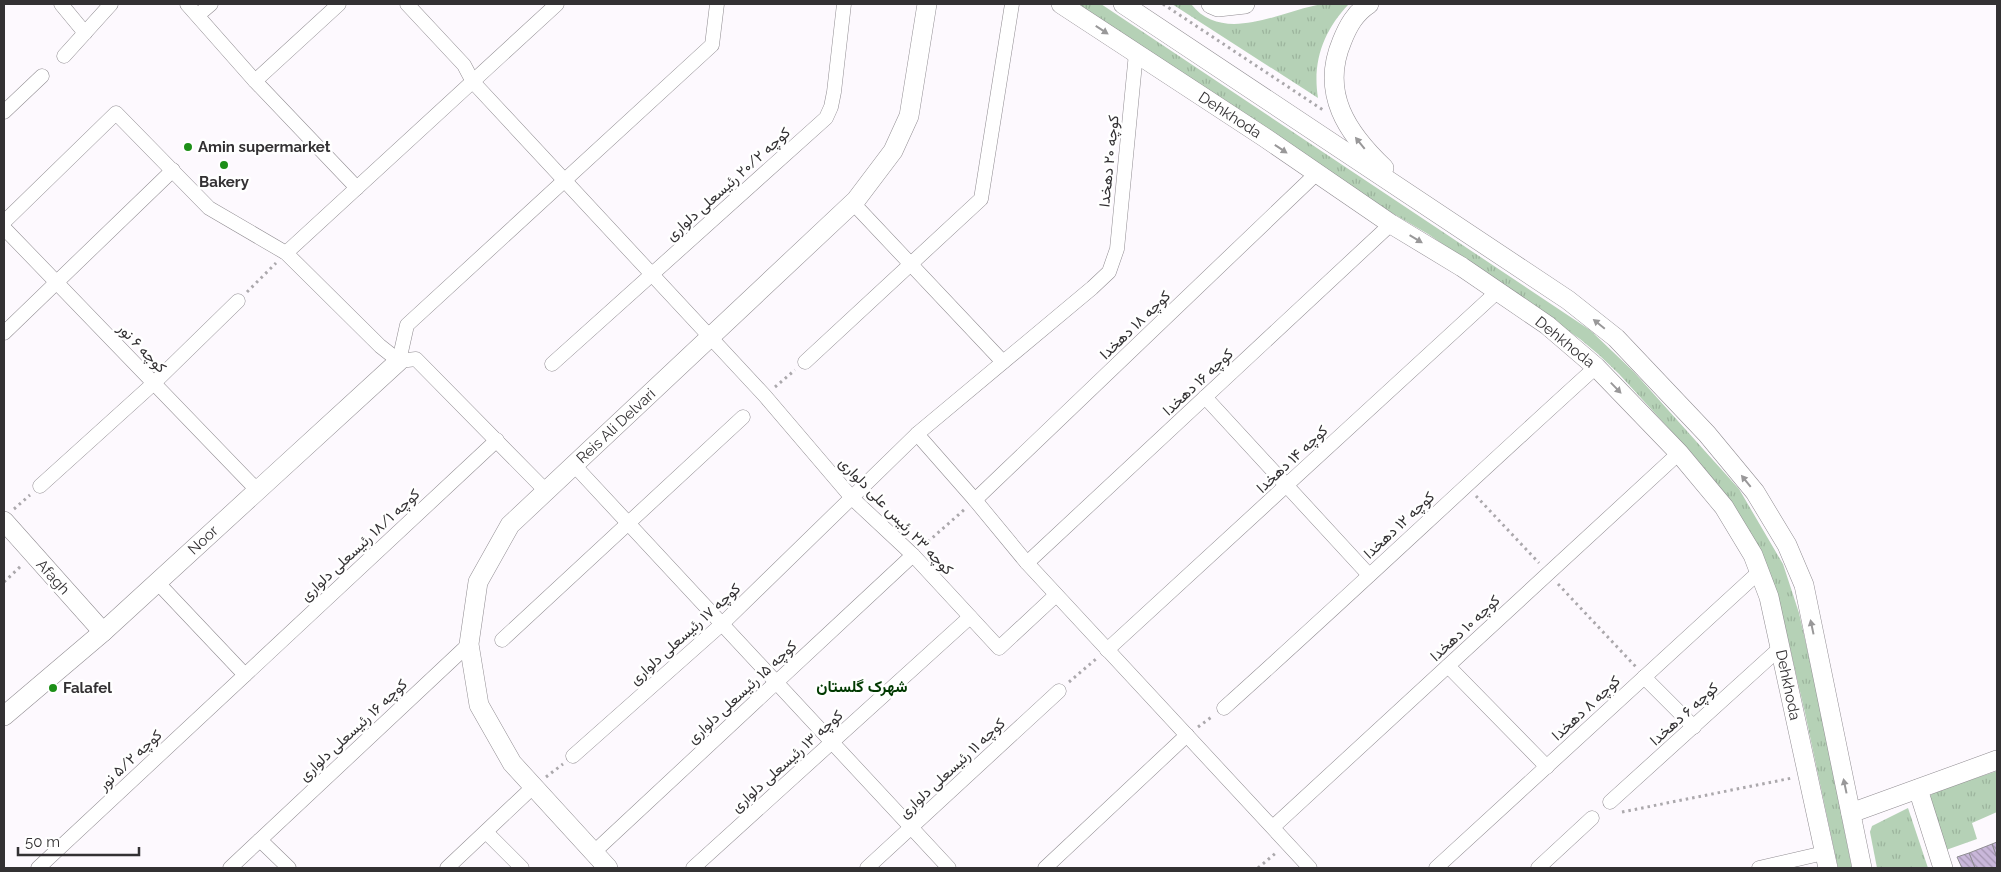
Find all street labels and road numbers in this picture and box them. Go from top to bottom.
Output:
street label: Dehkhoda [1195,88,1265,142]
street label: کوچه ۲۰ دهخدا [1095,114,1124,208]
street label: کوچه ۲۰/۲ رئیسعلی دلواری [662,123,795,245]
street label: کوچه ۱۸ دهخدا [1096,287,1175,364]
street label: Dehkhoda [1532,313,1598,371]
street label: کوچه ۶ نور [113,319,170,378]
street label: کوچه ۱۶ دهخدا [1159,345,1238,420]
street label: Reis Ali Delvari [573,385,659,467]
street label: کوچه ۱۴ دهخدا [1253,421,1332,497]
street label: کوچه ۲۳ رئیس علی دلواری [834,453,957,580]
street label: کوچه ۱۸/۱ رئیسعلی دلواری [297,485,424,606]
street label: کوچه ۱۲ دهخدا [1360,487,1439,563]
street label: Noor [184,521,222,558]
street label: Afagh [33,556,73,598]
street label: کوچه ۱۷ رئیسعلی دلواری [626,579,745,689]
street label: کوچه ۱۰ دهخدا [1426,591,1505,666]
street label: کوچه ۱۵ رئیسعلی دلواری [684,636,801,748]
street label: Dehkhoda [1772,648,1804,722]
street label: کوچه ۸ دهخدا [1548,672,1625,745]
street label: کوچه ۱۶ رئیسعلی دلواری [295,675,412,786]
street label: کوچه ۶ دهخدا [1646,679,1723,750]
street label: کوچه ۱۳ رئیسعلی دلواری [727,706,847,817]
street label: کوچه ۱۱ رئیسعلی دلواری [895,714,1010,823]
street label: کوچه ۵/۲ نور [94,726,167,796]

